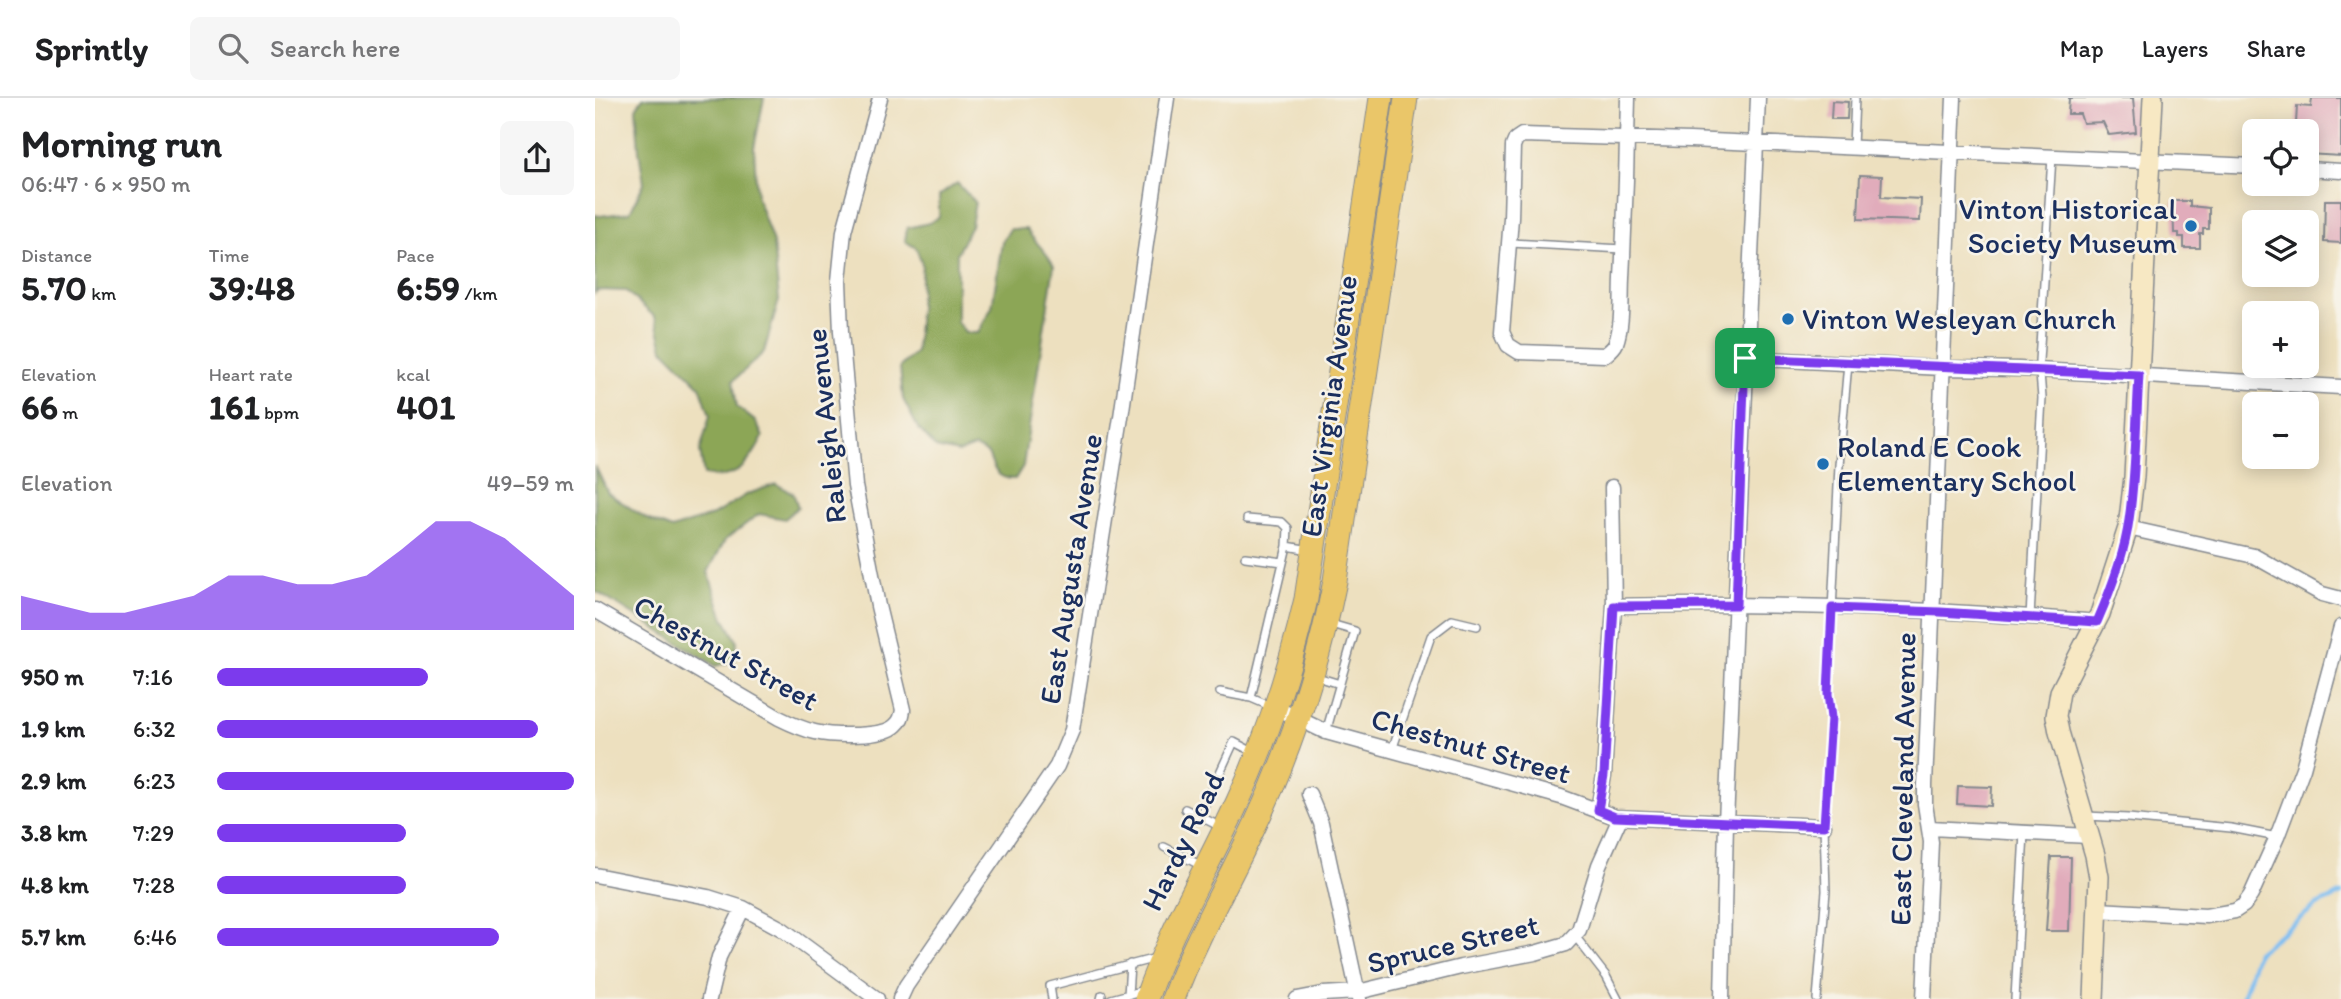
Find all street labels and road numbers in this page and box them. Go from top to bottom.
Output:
street label: East Virginia Avenue [1292,272,1365,539]
street label: Raleigh Avenue [797,327,854,525]
street label: East Augusta Avenue [1031,431,1110,707]
street label: Chestnut Street [627,587,825,719]
street label: East Cleveland Avenue [1881,632,1924,926]
street label: Chestnut Street [1367,699,1575,792]
street label: Hardy Road [1133,764,1233,917]
street label: Spruce Street [1363,906,1542,981]

